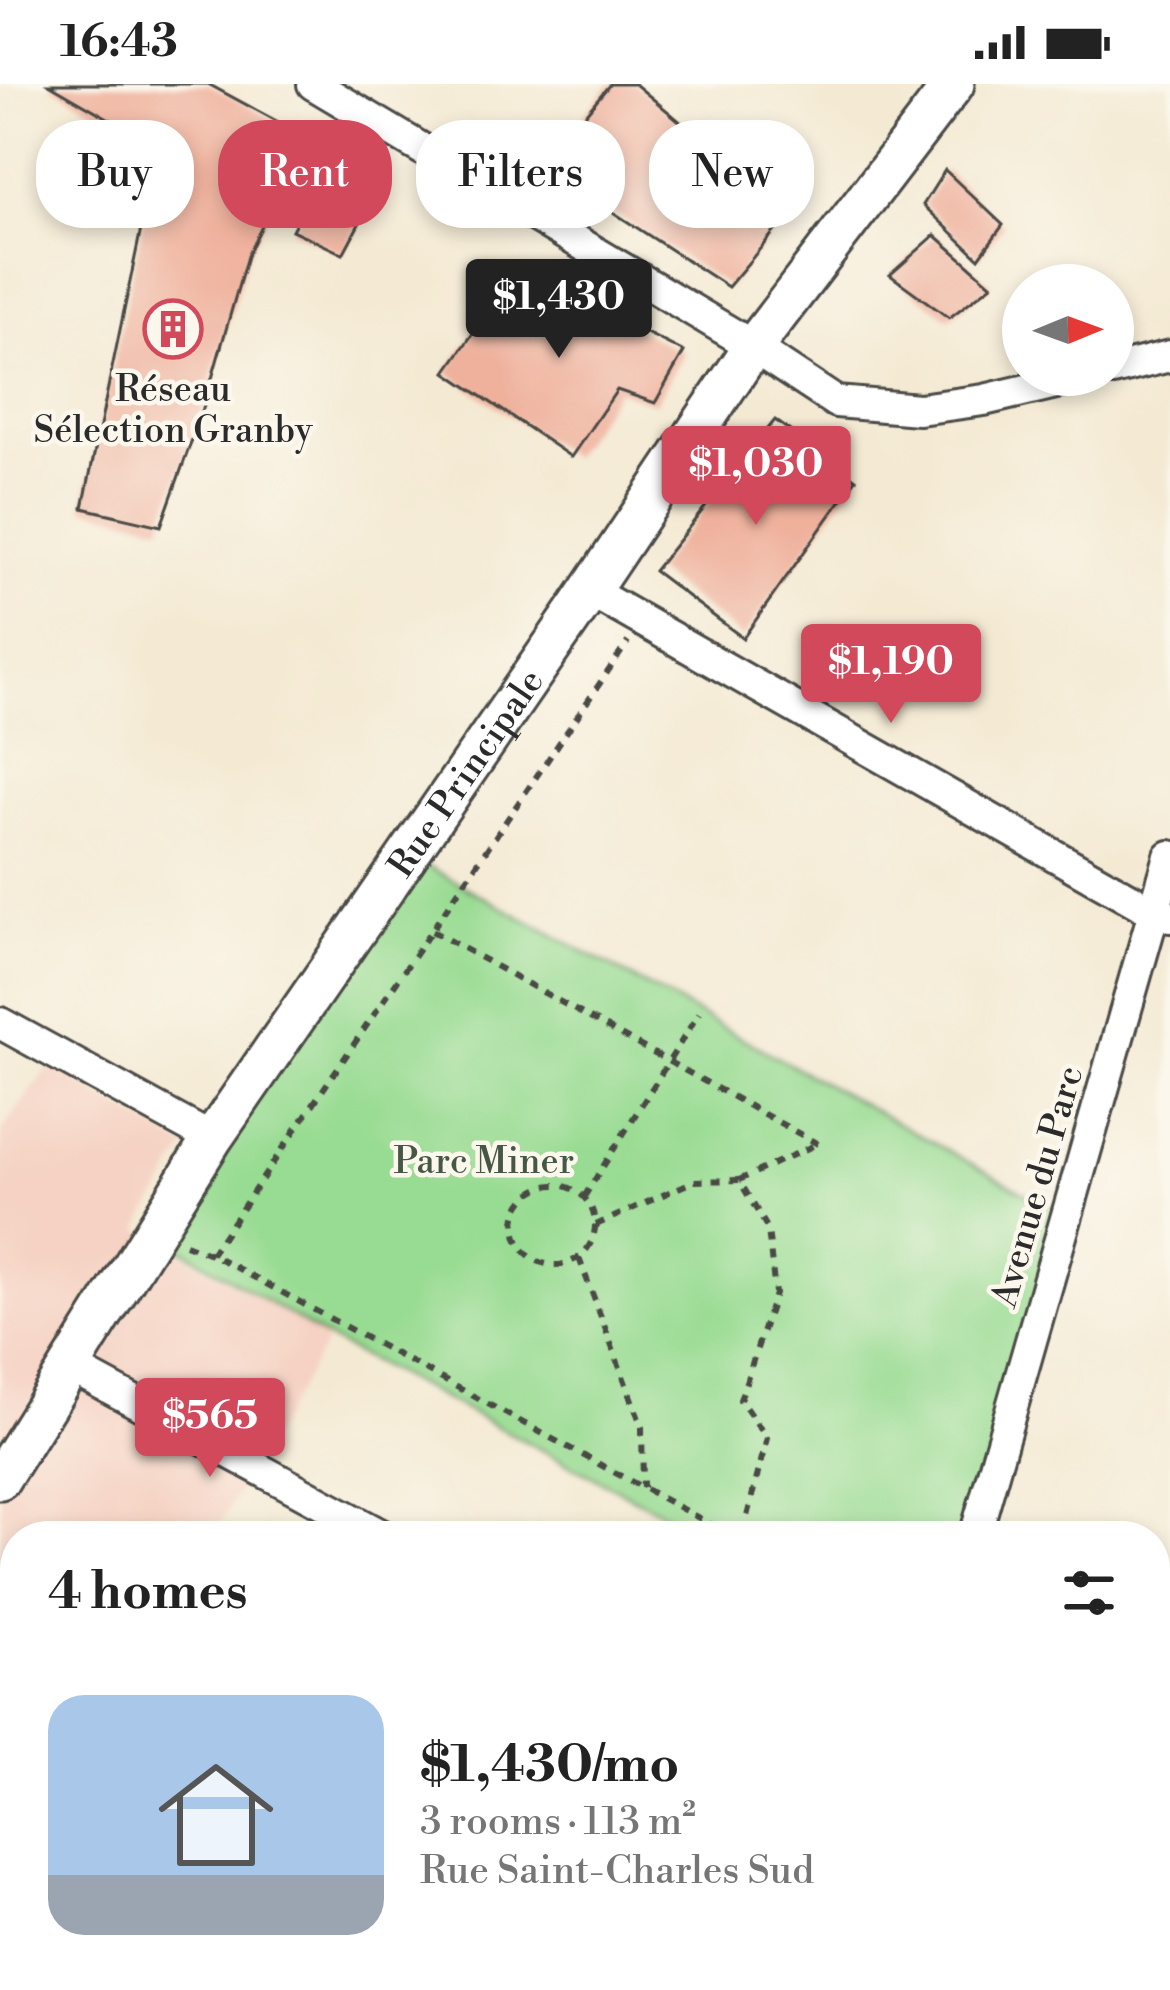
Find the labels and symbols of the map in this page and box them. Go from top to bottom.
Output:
pin: $1,430 [461,259,657,361]
north arrow [1002,264,1134,396]
building icon: Réseau Sélection Granby [142,298,204,360]
place label: Réseau Sélection Granby [34,368,313,454]
pin: $1,030 [658,426,854,528]
pin: $1,190 [793,624,989,726]
street label: Rue Principale [379,661,554,887]
street label: Avenue du Parc [982,1061,1094,1313]
park label: Parc Miner [394,1140,574,1185]
pin: $565 [139,1378,281,1480]

